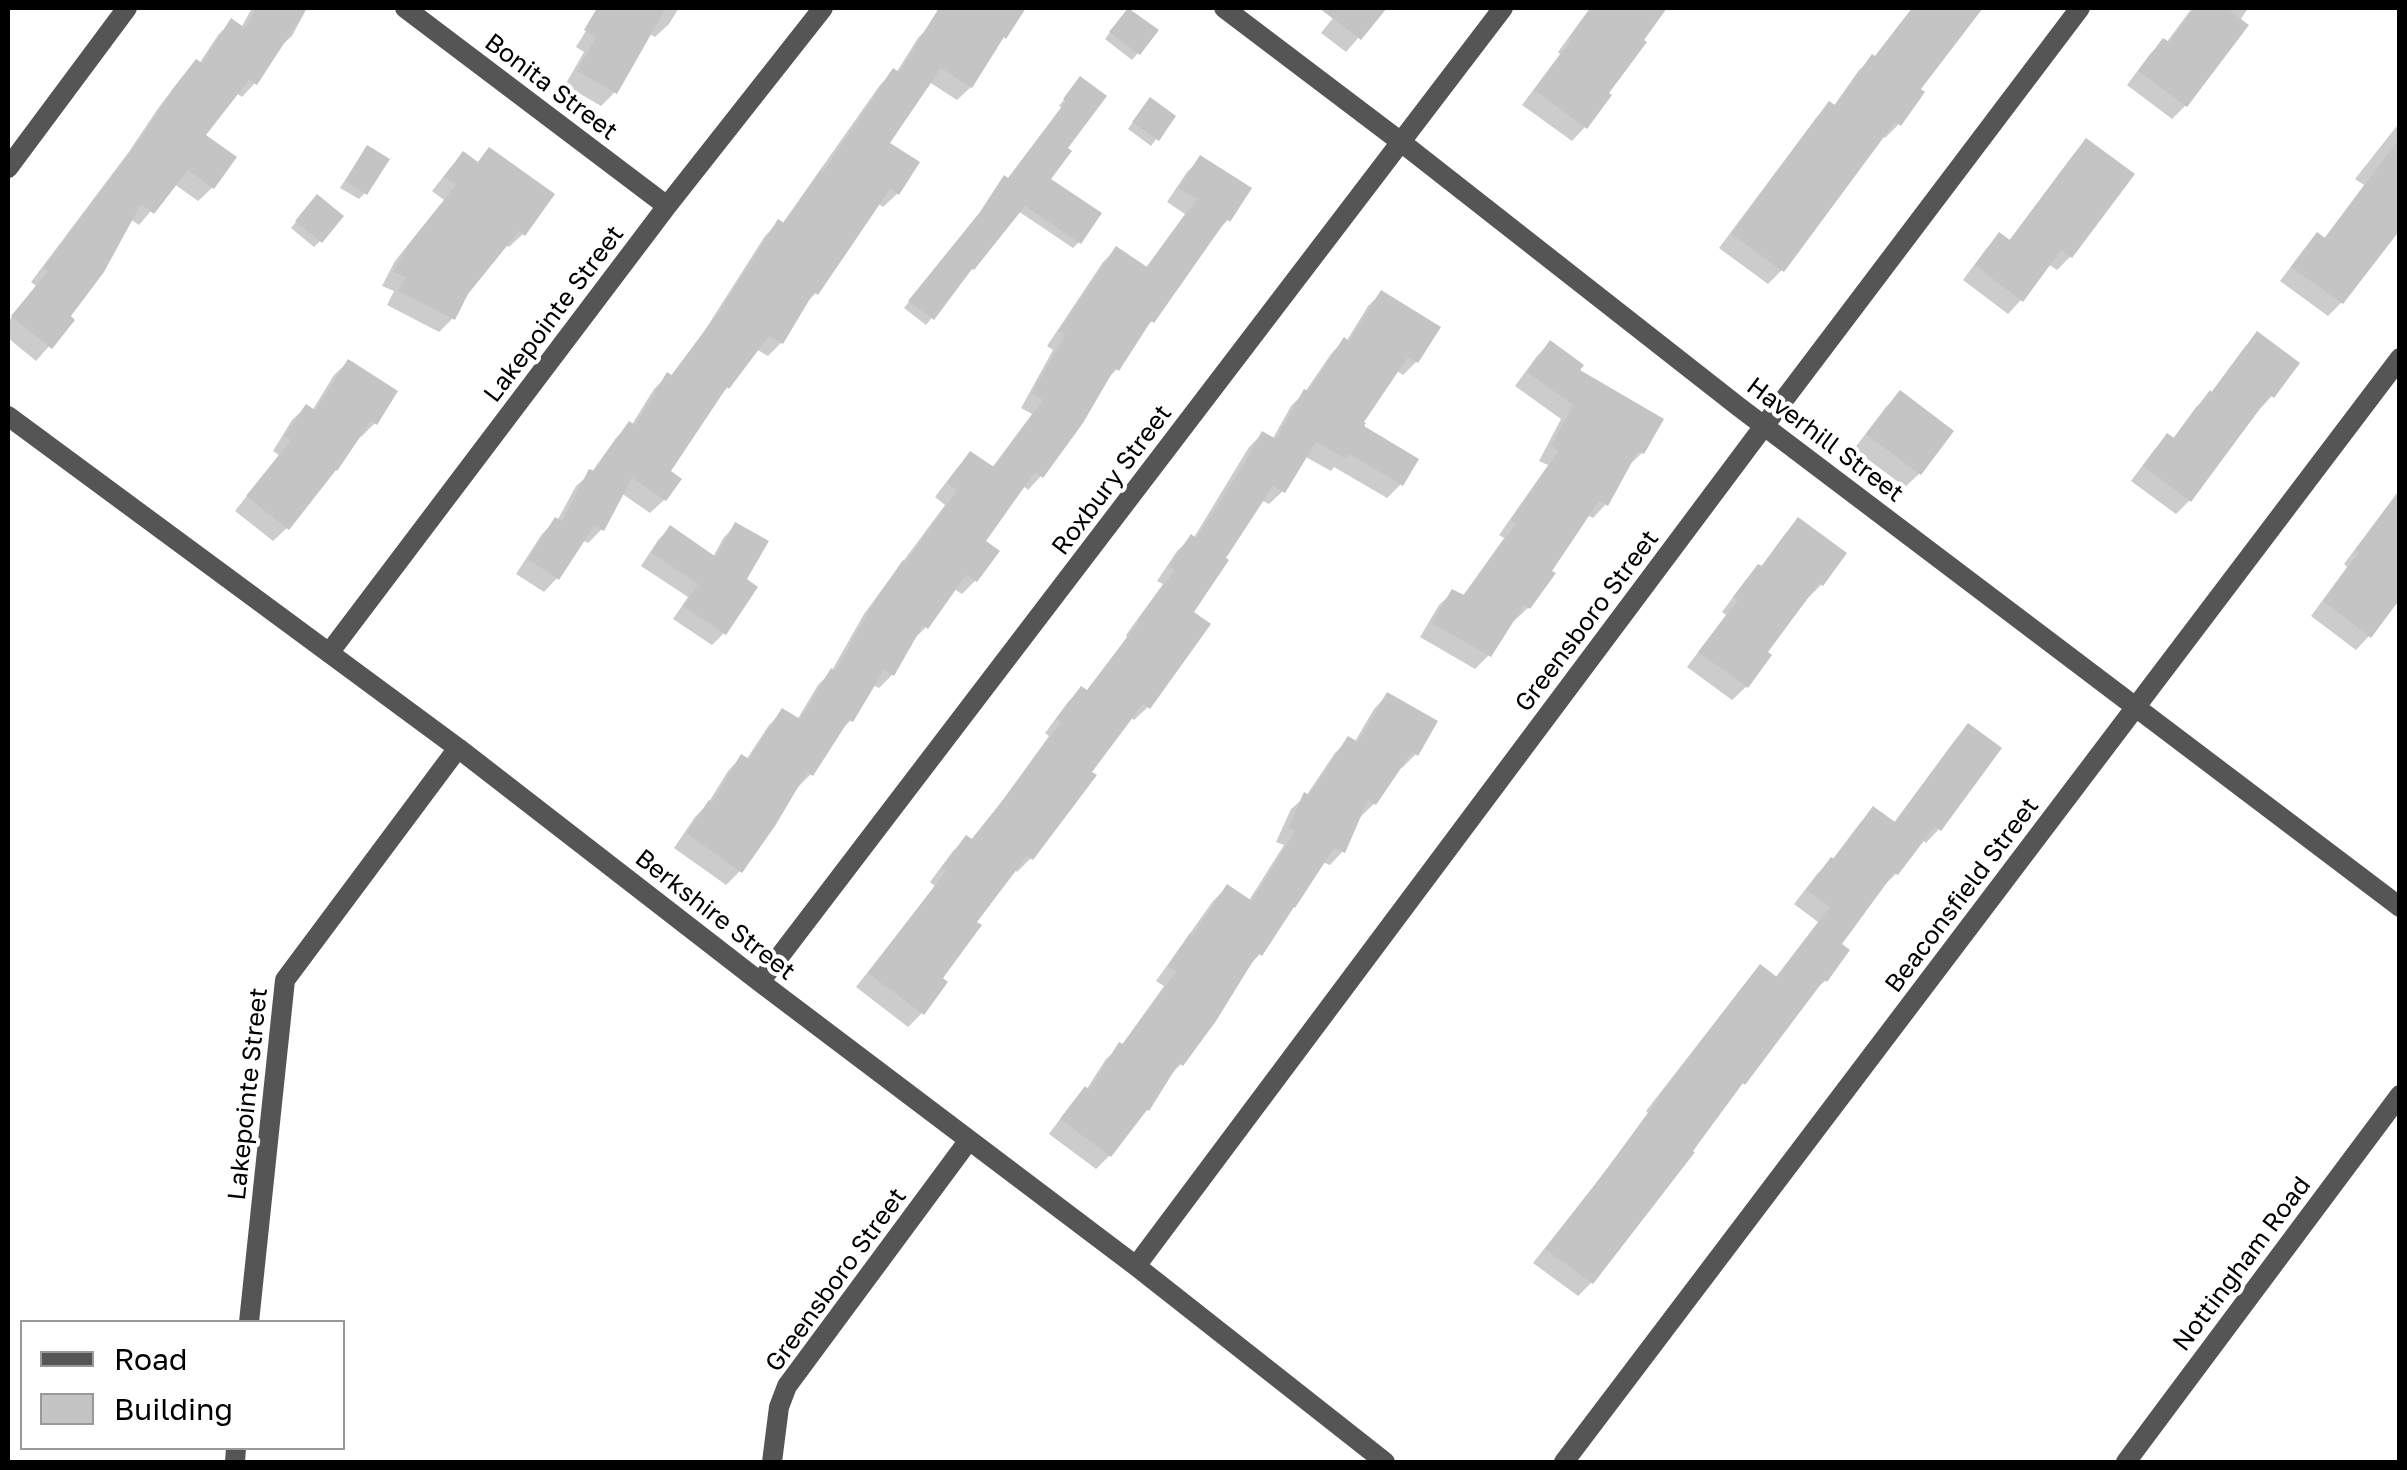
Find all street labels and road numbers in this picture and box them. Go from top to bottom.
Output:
street label: Bonita Street [479,27,623,147]
street label: Lakepointe Street [478,220,630,408]
street label: Haverhill Street [1741,371,1909,509]
street label: Roxbury Street [1046,399,1178,561]
street label: Greensboro Street [1509,524,1665,718]
street label: Beaconsfield Street [1879,792,2045,998]
street label: Berkshire Street [629,843,801,987]
street label: Lakepointe Street [222,986,274,1202]
street label: Nottingham Road [2167,1171,2317,1357]
street label: Greensboro Street [759,1182,913,1378]

